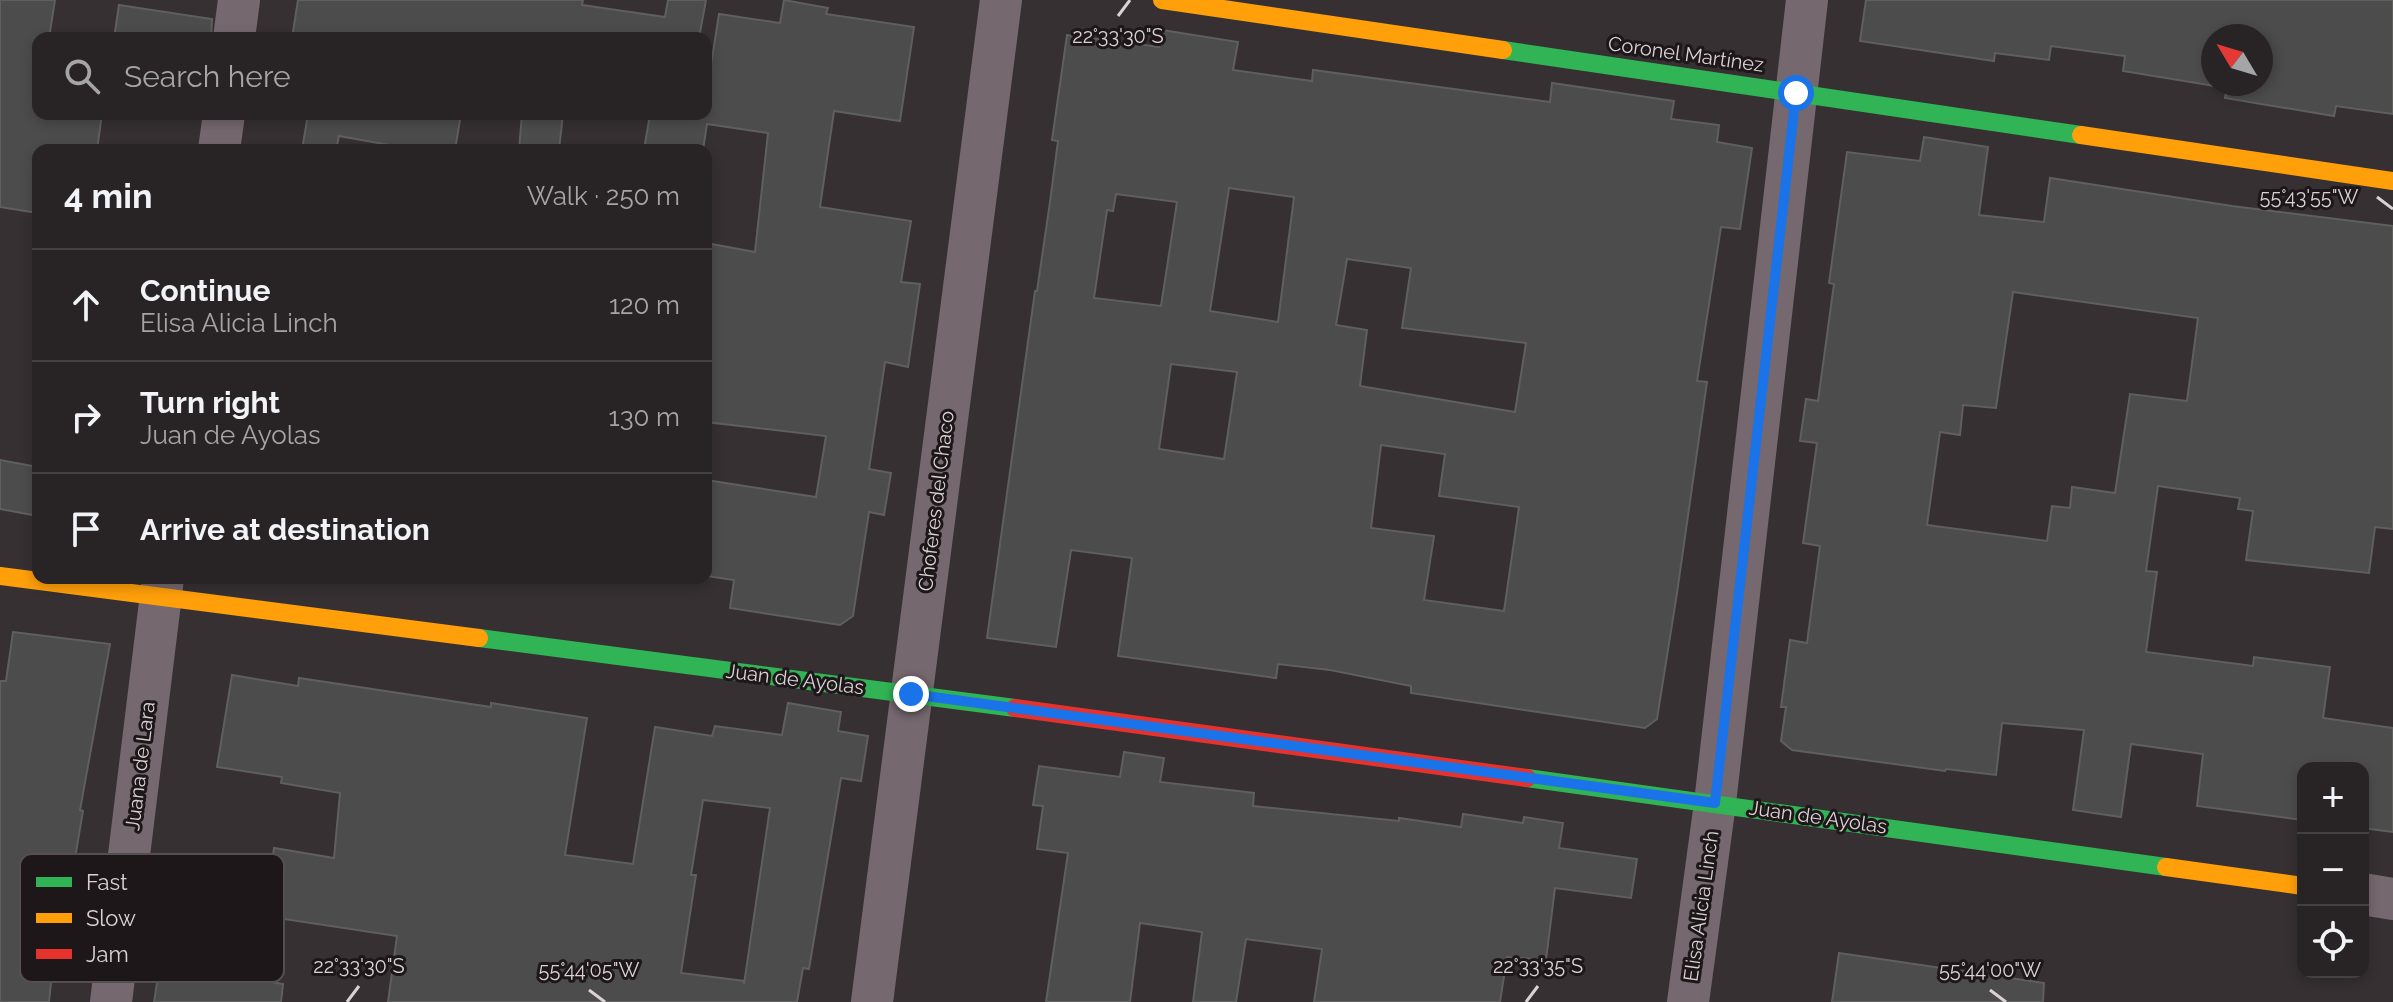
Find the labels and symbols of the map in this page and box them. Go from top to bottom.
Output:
text: 22°33'30"S [1072,24,1164,48]
north arrow [2201,24,2273,96]
street label: Coronel Martínez [1607,31,1766,77]
route start [1778,75,1814,111]
text: 55°43'55"W [2259,185,2359,209]
street label: Choferes del Chaco [913,409,959,593]
street label: Juan de Ayolas [725,659,865,699]
route end [893,676,929,712]
street label: Juana de Lara [120,700,160,832]
street label: Juan de Ayolas [1748,795,1888,839]
street label: Elisa Alicia Linch [1679,829,1723,983]
legend [20,854,284,982]
text: Fast [86,869,128,895]
text: Slow [86,905,136,931]
text: Jam [86,941,129,967]
text: 22°33'30"S [313,954,405,978]
text: 22°33'35"S [1493,954,1583,978]
text: 55°44'05"W [539,958,640,982]
text: 55°44'00"W [1939,958,2041,982]

